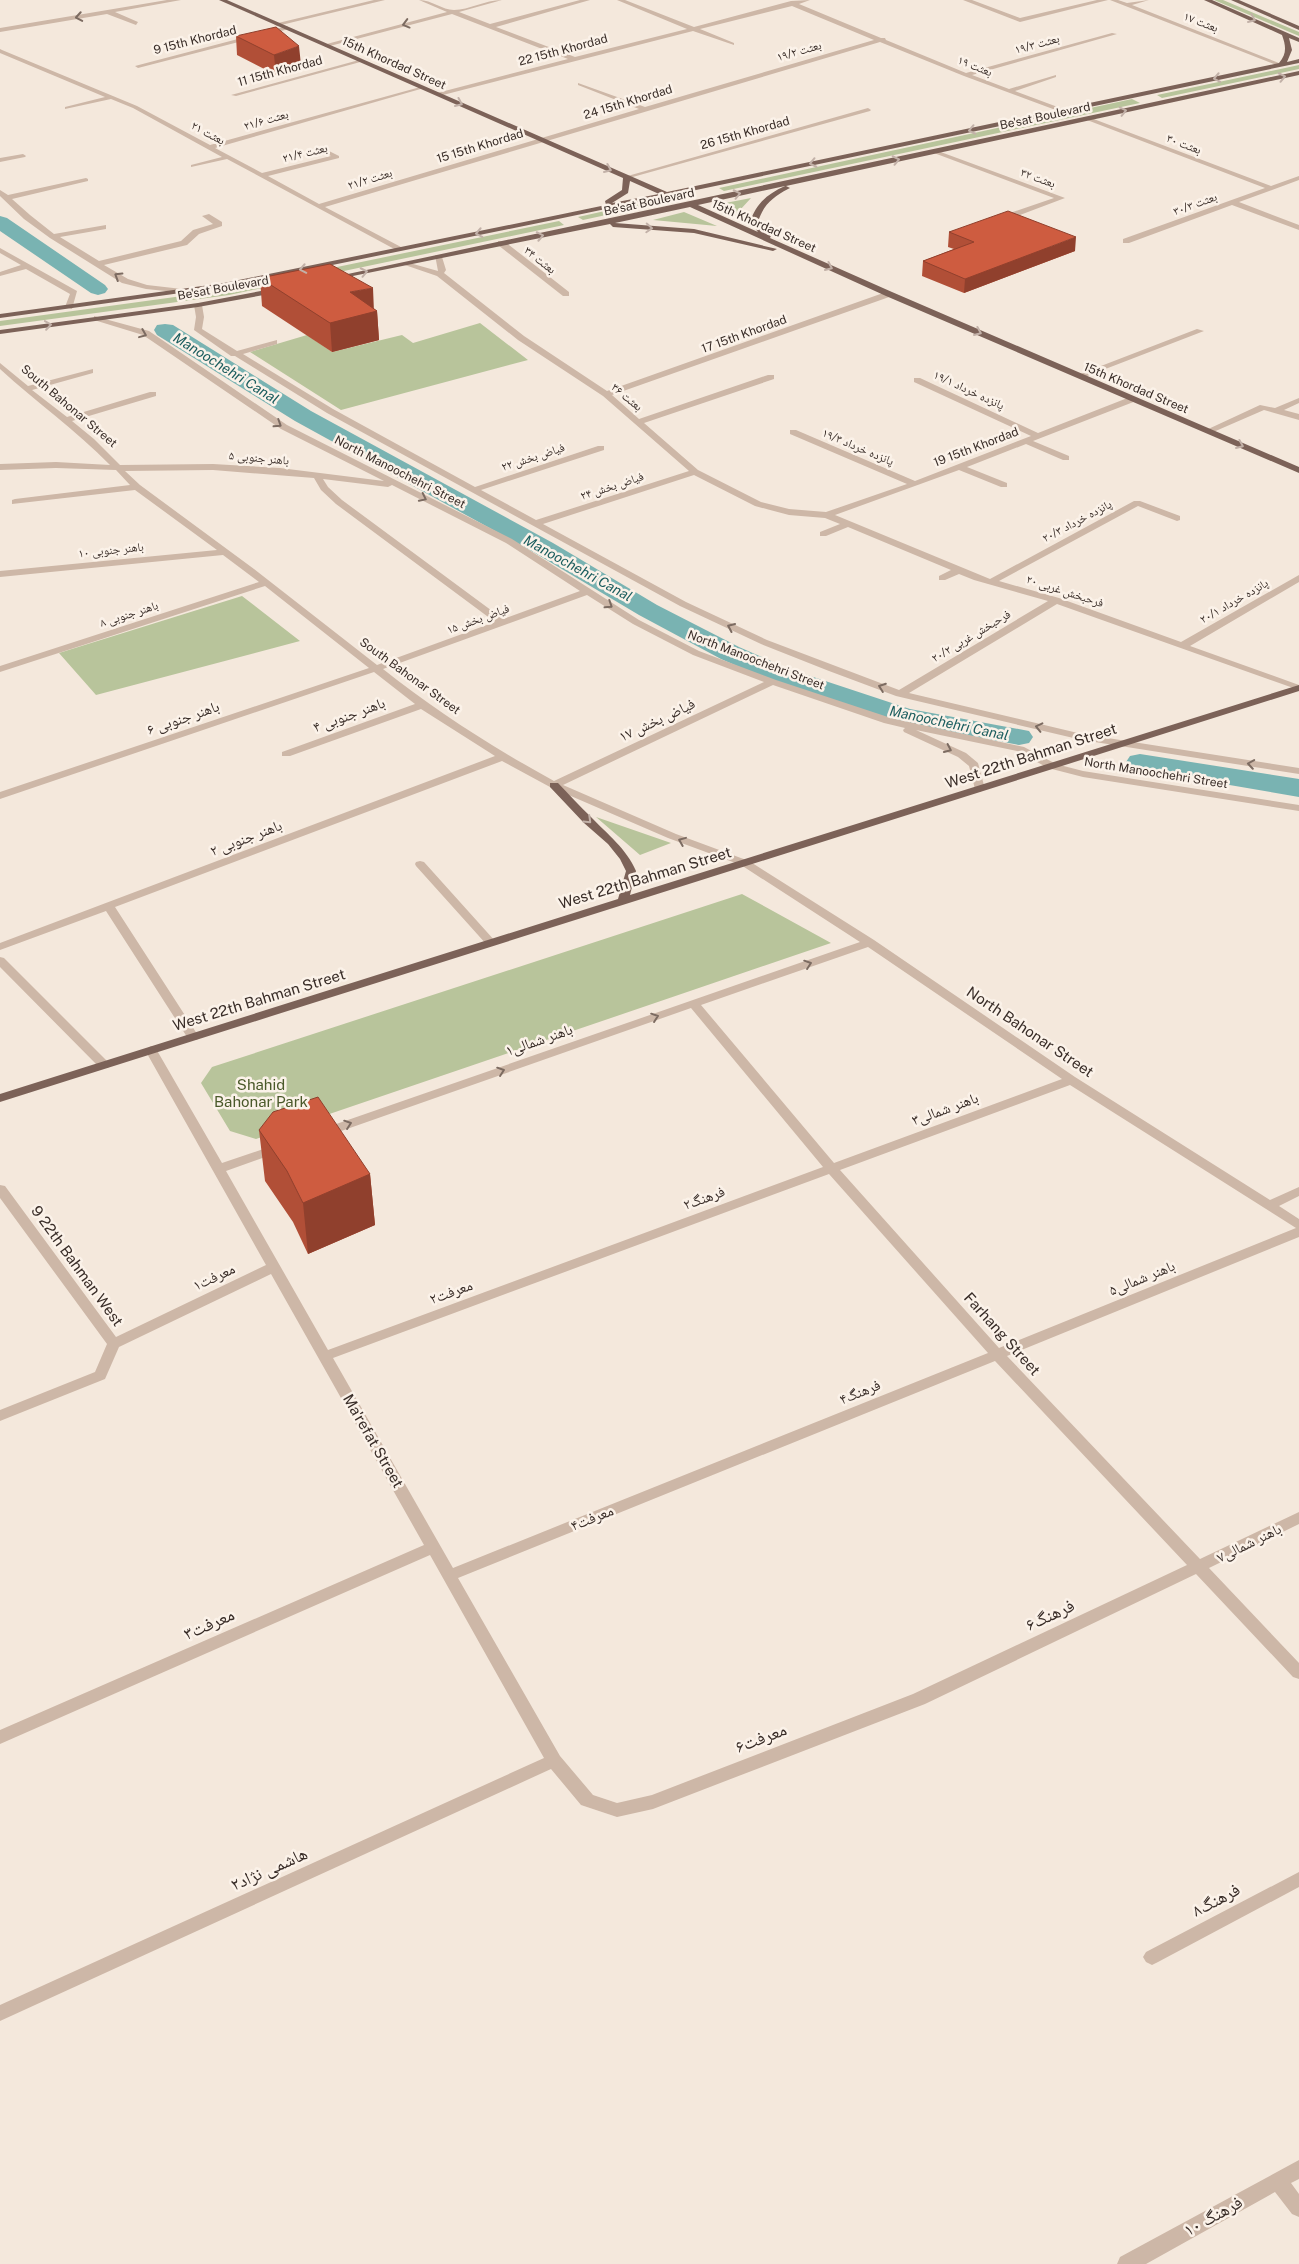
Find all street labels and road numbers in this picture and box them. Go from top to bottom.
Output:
street label: بعثت ۱۷ [1182,9,1220,35]
street label: 9 15th Khordad [152,23,238,57]
street label: 22 15th Khordad [517,31,609,69]
street label: بعثت ۱۹/۳ [1013,31,1061,57]
street label: 15th Khordad Street [340,34,449,92]
street label: بعثت ۱۹/۲ [775,38,823,64]
street label: 11 15th Khordad [236,53,324,89]
street label: بعثت ۱۹ [956,53,994,80]
street label: 24 15th Khordad [582,82,674,122]
street label: Be'sat Boulevard [998,100,1092,132]
street label: بعثت ۲۱/۶ [242,107,290,133]
street label: 26 15th Khordad [699,114,791,152]
street label: بعثت ۲۱ [189,118,227,148]
street label: 15 15th Khordad [435,126,525,166]
street label: بعثت ۳۰ [1165,131,1203,157]
street label: بعثت ۲۱/۴ [281,141,329,166]
street label: بعثت ۳۲ [1019,165,1057,191]
street label: بعثت ۲۱/۲ [346,166,394,193]
street label: Be'sat Boulevard [602,186,696,218]
street label: بعثت ۳۰/۳ [1171,190,1219,219]
street label: 15th Khordad Street [710,197,819,255]
street label: بعثت ۳۴ [521,243,559,277]
street label: Be'sat Boulevard [176,273,270,303]
street label: 17 15th Khordad [700,312,788,356]
street label: 15th Khordad Street [1081,360,1191,417]
street label: South Bahonar Street [18,362,120,450]
street label: پانزده خرداد ۱۹/۱ [931,367,1007,413]
street label: بعثت ۳۶ [608,380,645,414]
street label: 19 15th Khordad [932,424,1020,470]
street label: پانزده خرداد ۱۹/۳ [820,426,896,469]
street label: North Manoochehri Street [332,433,468,511]
street label: فیاض بخش ۲۲ [500,440,567,474]
street label: باهنر جنوبی ۵ [228,448,290,468]
street label: فیاض بخش ۲۴ [579,469,646,503]
street label: پانزده خرداد ۲۰/۳ [1040,497,1115,545]
street label: باهنر جنوبی ۱۰ [78,540,144,561]
street label: فرحبخش غربی ۲۰ [1025,572,1105,610]
street label: پانزده خرداد ۲۰/۱ [1197,576,1271,626]
street label: باهنر جنوبی ۸ [98,598,160,630]
street label: فیاض بخش ۱۵ [445,601,511,637]
street label: فرحبخش غربی ۲۰/۲ [929,607,1013,665]
street label: North Manoochehri Street [686,627,827,693]
street label: South Bahonar Street [357,635,463,717]
street label: باهنر جنوبی ۴ [310,694,388,737]
street label: فیاض بخش ۱۷ [616,694,698,746]
street label: باهنر جنوبی ۶ [144,697,222,740]
street label: West 22th Bahman Street [943,720,1119,791]
street label: North Manoochehri Street [1083,755,1229,791]
street label: باهنر جنوبی ۲ [208,816,285,861]
street label: West 22th Bahman Street [557,843,733,912]
street label: West 22th Bahman Street [171,965,347,1034]
street label: North Bahonar Street [964,983,1097,1080]
street label: باهنر شمالی۱ [503,1020,575,1061]
street label: باهنر شمالی۳ [909,1089,981,1130]
street label: فرهنگ۲ [681,1182,727,1214]
street label: 9 22th Bahman West [28,1202,127,1329]
street label: باهنر شمالی۵ [1106,1257,1178,1300]
street label: معرفت۱ [190,1259,238,1295]
street label: معرفت۲ [427,1276,475,1308]
street label: Farhang Street [961,1289,1044,1379]
street label: فرهنگ۴ [837,1376,883,1408]
street label: Ma'refat Street [340,1391,407,1491]
street label: معرفت۴ [568,1501,616,1535]
street label: باهنر شمالی۷ [1214,1520,1285,1567]
street label: فرهنگ۶ [1022,1594,1077,1635]
street label: معرفت۳ [180,1603,237,1644]
street label: معرفت۶ [732,1718,789,1757]
street label: هاشمی نژاد۲ [227,1842,311,1896]
street label: فرهنگ۸ [1188,1878,1243,1921]
street label: فرهنگ ۱۰ [1180,2191,1246,2240]

